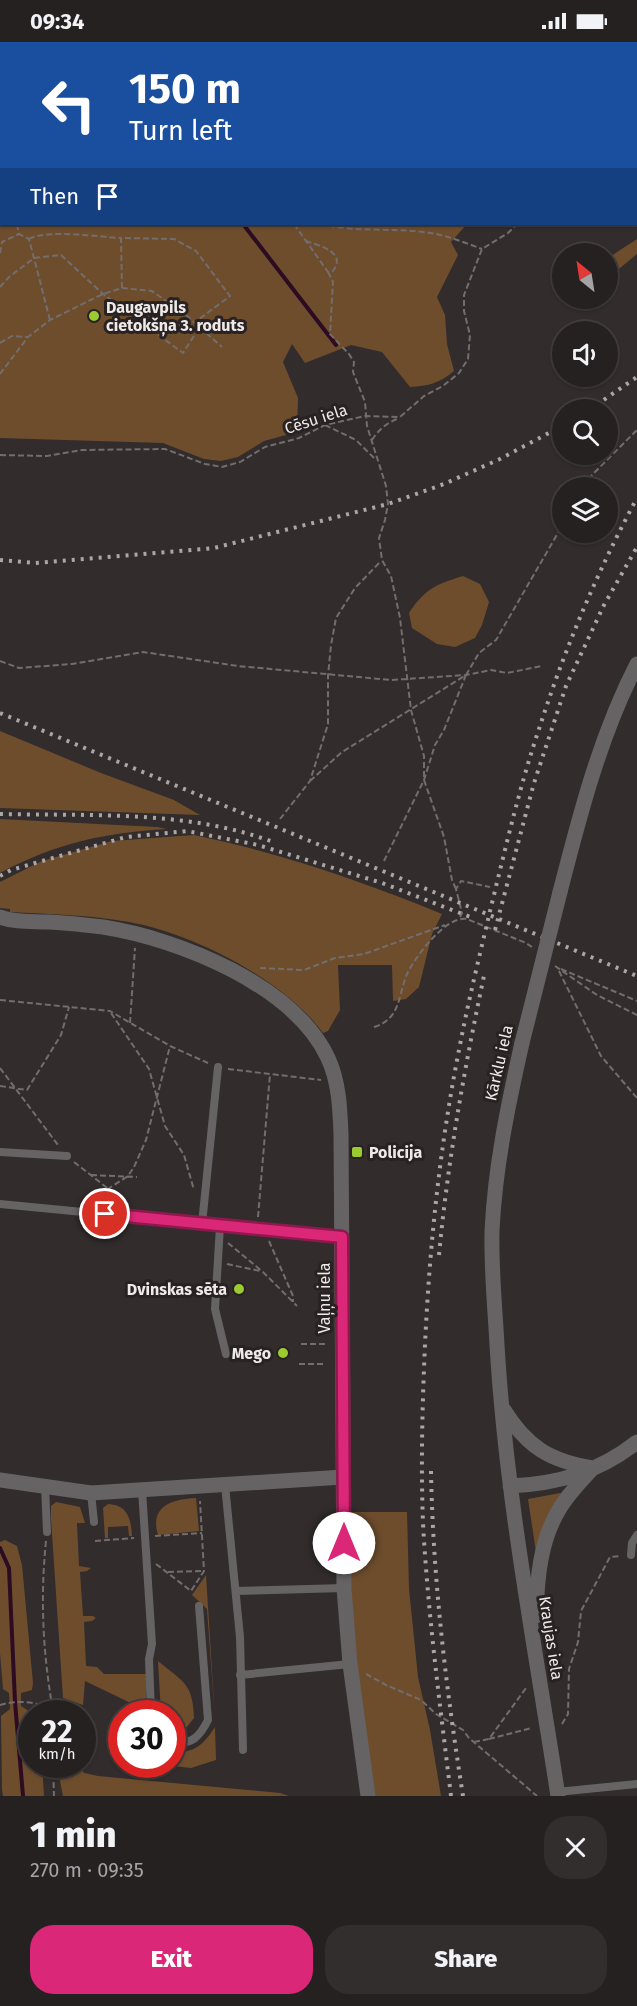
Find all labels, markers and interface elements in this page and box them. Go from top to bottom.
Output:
text: 09:34 [30,8,84,35]
text: 150 m [129,64,241,114]
icon: left [30,66,108,144]
text: Turn left [129,115,232,147]
icon: arrive [91,180,124,213]
text: Then [30,183,79,210]
north arrow [552,243,618,309]
map controls [552,243,618,543]
place label: Daugavpils cietokšņa 3. roduts [106,298,245,337]
marker: Daugavpils cietokšņa 3. roduts [87,309,101,323]
button: sound [552,321,618,387]
button: search [552,399,618,465]
street label: Cēsu iela [282,400,350,438]
button: layers [552,477,618,543]
street label: Kārklu iela [481,1023,517,1103]
place label: Policija [369,1143,422,1162]
marker: Policija [350,1145,364,1159]
pin [79,1188,130,1239]
icon: arrive [88,1197,121,1230]
street label: Vaļņu iela [315,1262,335,1334]
place label: Dvinskas sēta [127,1280,227,1299]
marker: Dvinskas sēta [232,1282,246,1296]
place label: Mego [232,1344,271,1363]
marker: Mego [276,1346,290,1360]
position arrow [312,1511,376,1575]
street label: Kraujas iela [535,1595,567,1681]
speed limit sign: 30 [108,1700,186,1778]
text: 22 [41,1714,73,1750]
text: km/h [38,1745,76,1763]
text: 1 min [30,1813,116,1857]
button: close [544,1816,607,1879]
text: 270 m · 09:35 [30,1858,144,1882]
button: Exit [30,1925,313,1994]
button: Share [325,1925,607,1994]

